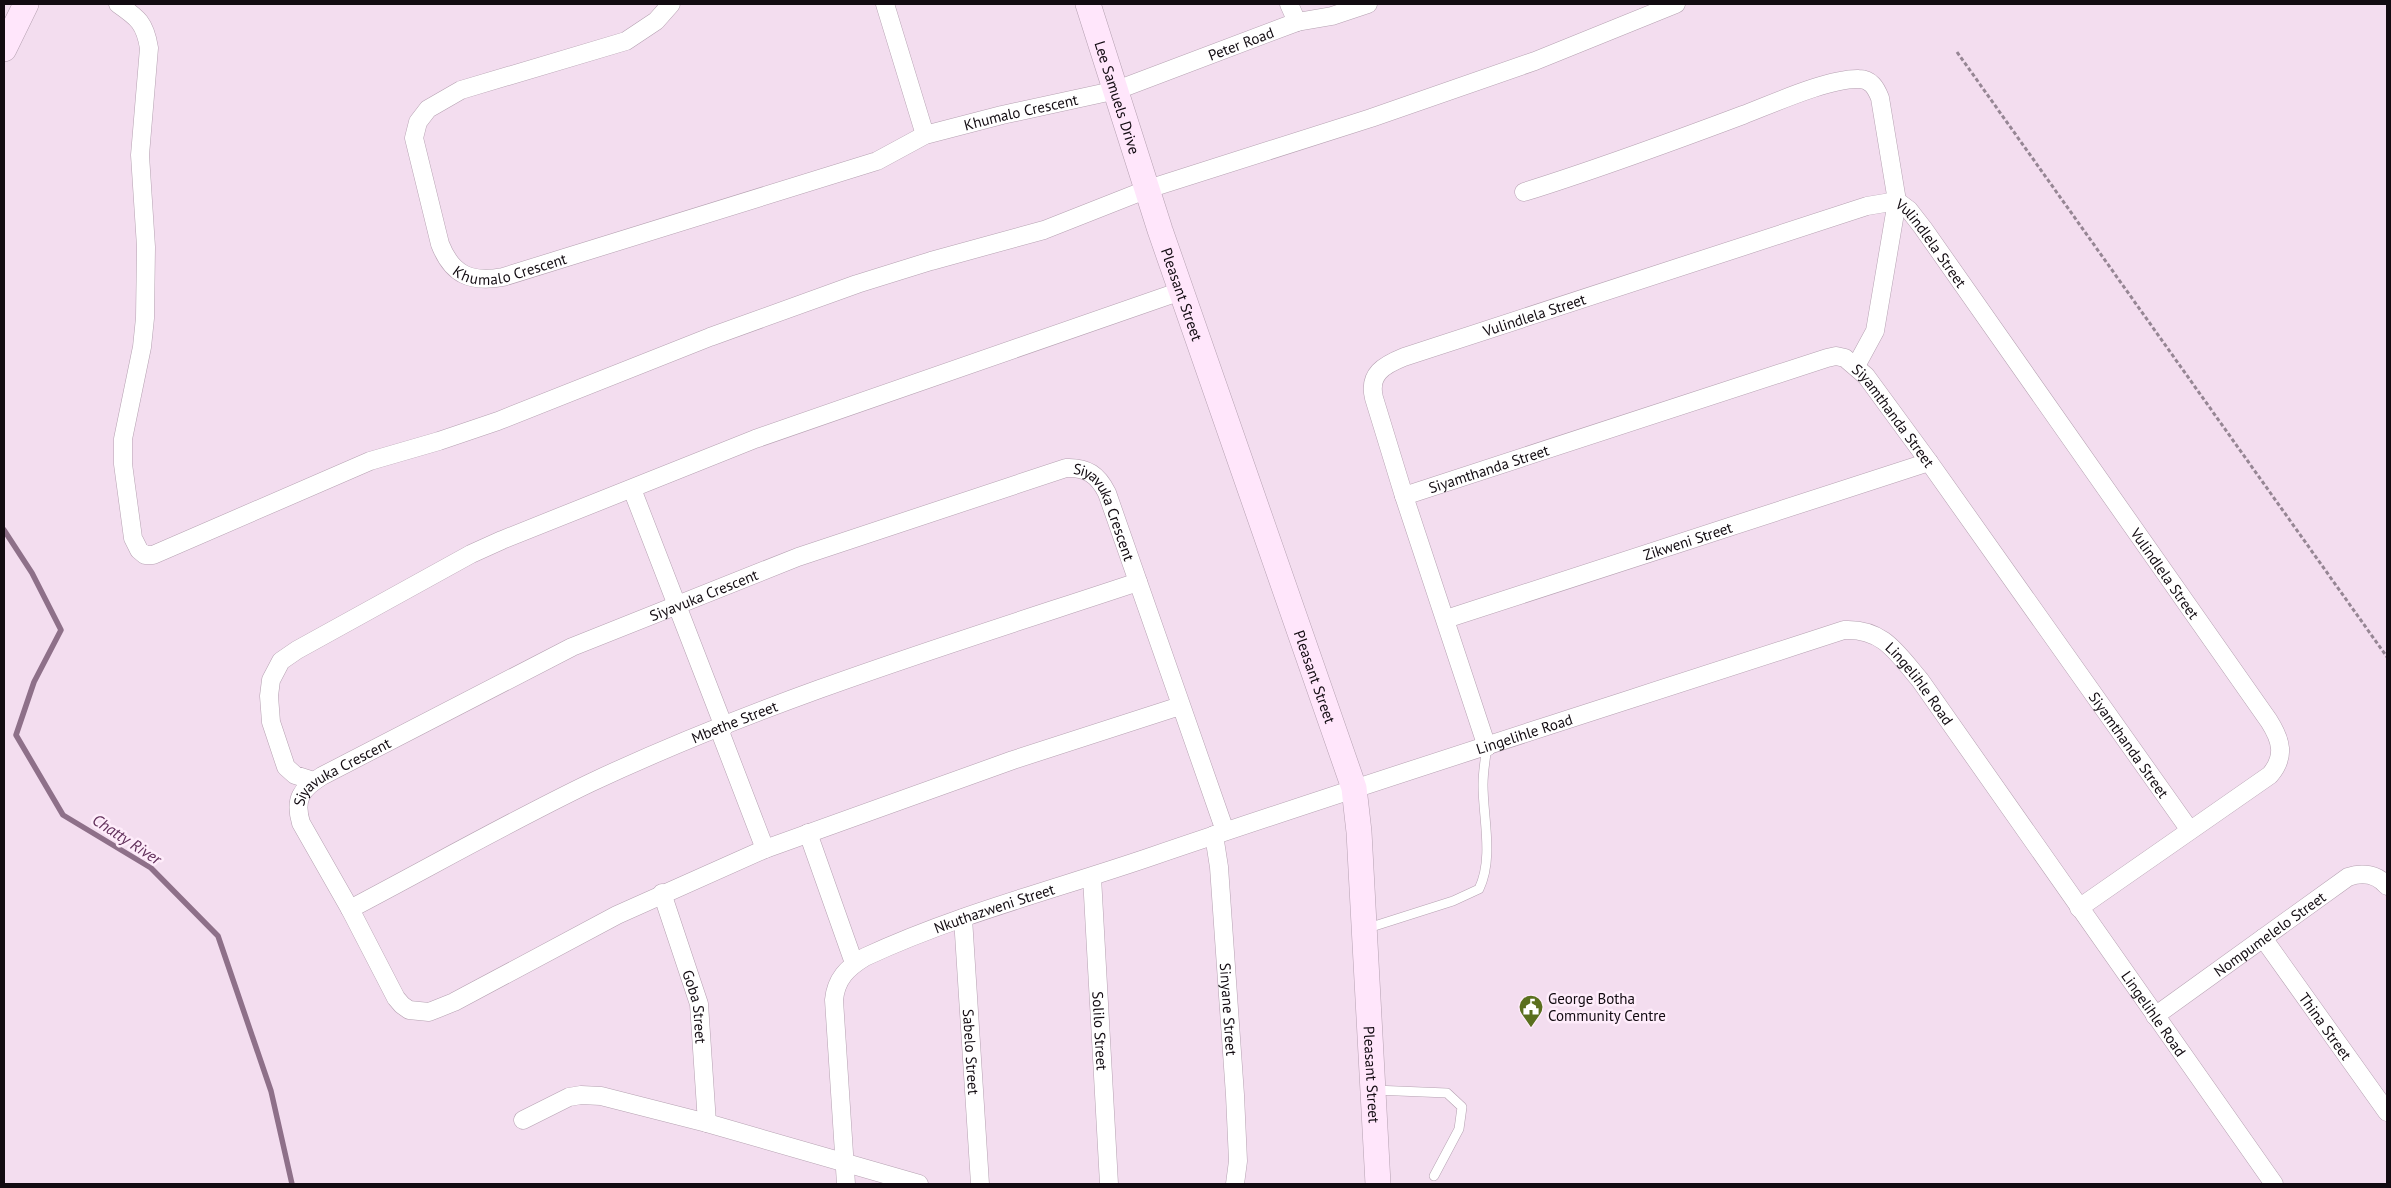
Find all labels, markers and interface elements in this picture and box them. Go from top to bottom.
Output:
street label: Peter Road [1205,22,1276,64]
street label: Lee Samuels Drive [1091,38,1145,156]
street label: Khumalo Crescent [962,89,1079,134]
street label: Vulindlela Street [1891,194,1971,291]
street label: Pleasant Street [1157,245,1207,343]
street label: Khumalo Crescent [450,248,569,288]
street label: Vulindlela Street [1480,289,1588,340]
street label: Siyamthanda Street [1849,359,1939,471]
street label: Siyamthanda Street [1426,440,1551,497]
street label: Siyavuka Crescent [1072,458,1139,563]
street label: Zikweni Street [1641,517,1734,564]
street label: Vulindlela Street [2126,523,2204,622]
street label: Siyavuka Crescent [647,564,761,625]
street label: Pleasant Street [1290,628,1340,726]
street label: Lingelihle Road [1882,637,1958,728]
street label: Siyamthanda Street [2085,688,2173,801]
street label: Mbethe Street [688,696,780,747]
street label: Lingelihle Road [1474,709,1575,758]
street label: Siyavuka Crescent [289,733,394,807]
water label: Chatty River [89,809,167,870]
street label: Nkuthazweni Street [931,879,1057,937]
street label: Nompumelelo Street [2210,887,2329,980]
street label: Sinyane Street [1216,962,1242,1056]
street label: Goba Street [679,967,711,1044]
street label: Lingelihle Road [2118,967,2191,1060]
street label: Thina Street [2295,988,2356,1063]
place label: George Botha Community Centre [1548,989,1666,1025]
street label: Solilo Street [1089,991,1112,1071]
public building icon: George Botha Community Centre [1518,994,1544,1028]
street label: Sabelo Street [959,1008,984,1095]
street label: Pleasant Street [1360,1025,1384,1124]

